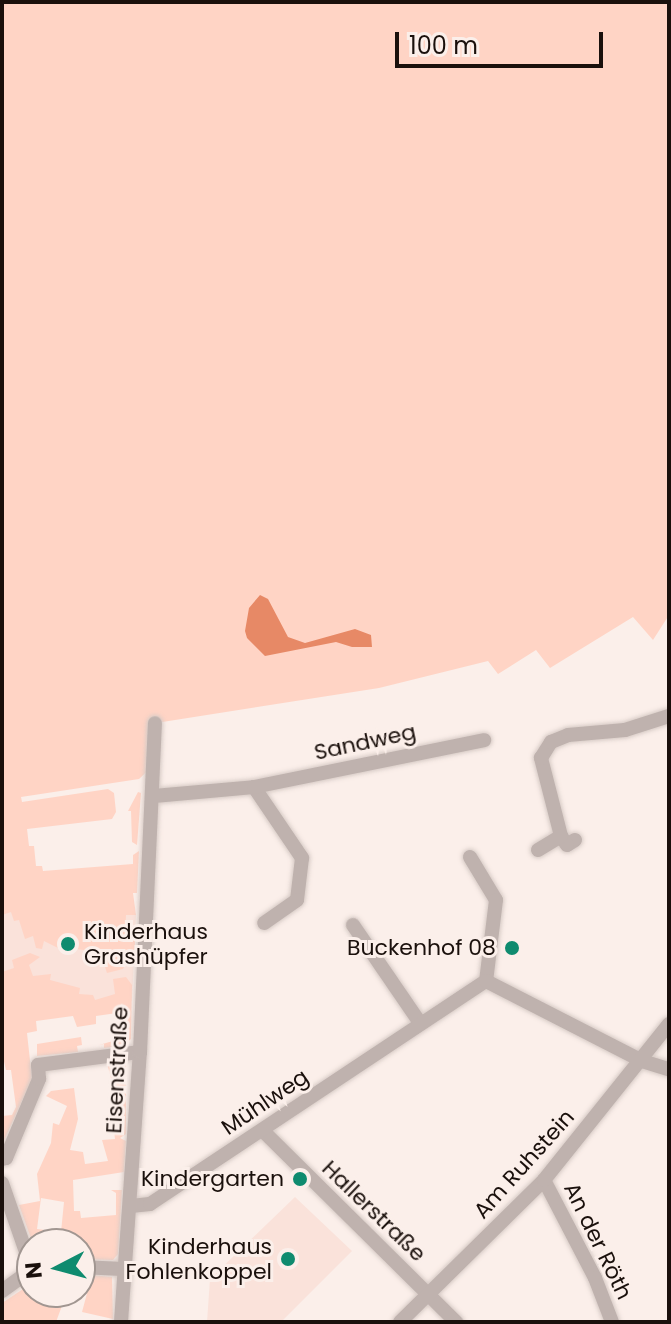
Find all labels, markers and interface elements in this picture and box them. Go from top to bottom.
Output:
scale bar [399,16,607,66]
text: 100 m [409,29,478,62]
street label: Sandweg [312,718,418,766]
place label: Kinderhaus Grashüpfer [84,918,208,970]
marker: Kinderhaus Grashüpfer [59,935,77,953]
place label: Buckenhof 08 [347,935,496,961]
marker: Buckenhof 08 [503,939,521,957]
street label: Eisenstraße [100,1006,134,1134]
street label: Mühlweg [217,1063,313,1141]
street label: Am Ruhstein [468,1104,580,1224]
street label: Hallerstraße [317,1155,431,1267]
place label: Kindergarten [141,1166,284,1192]
marker: Kindergarten [291,1170,309,1188]
street label: An der Röth [558,1178,638,1304]
north arrow [16,1228,96,1308]
place label: Kinderhaus Fohlenkoppel [125,1233,272,1284]
marker: Kinderhaus Fohlenkoppel [279,1250,297,1268]
text: N [17,1261,50,1280]

